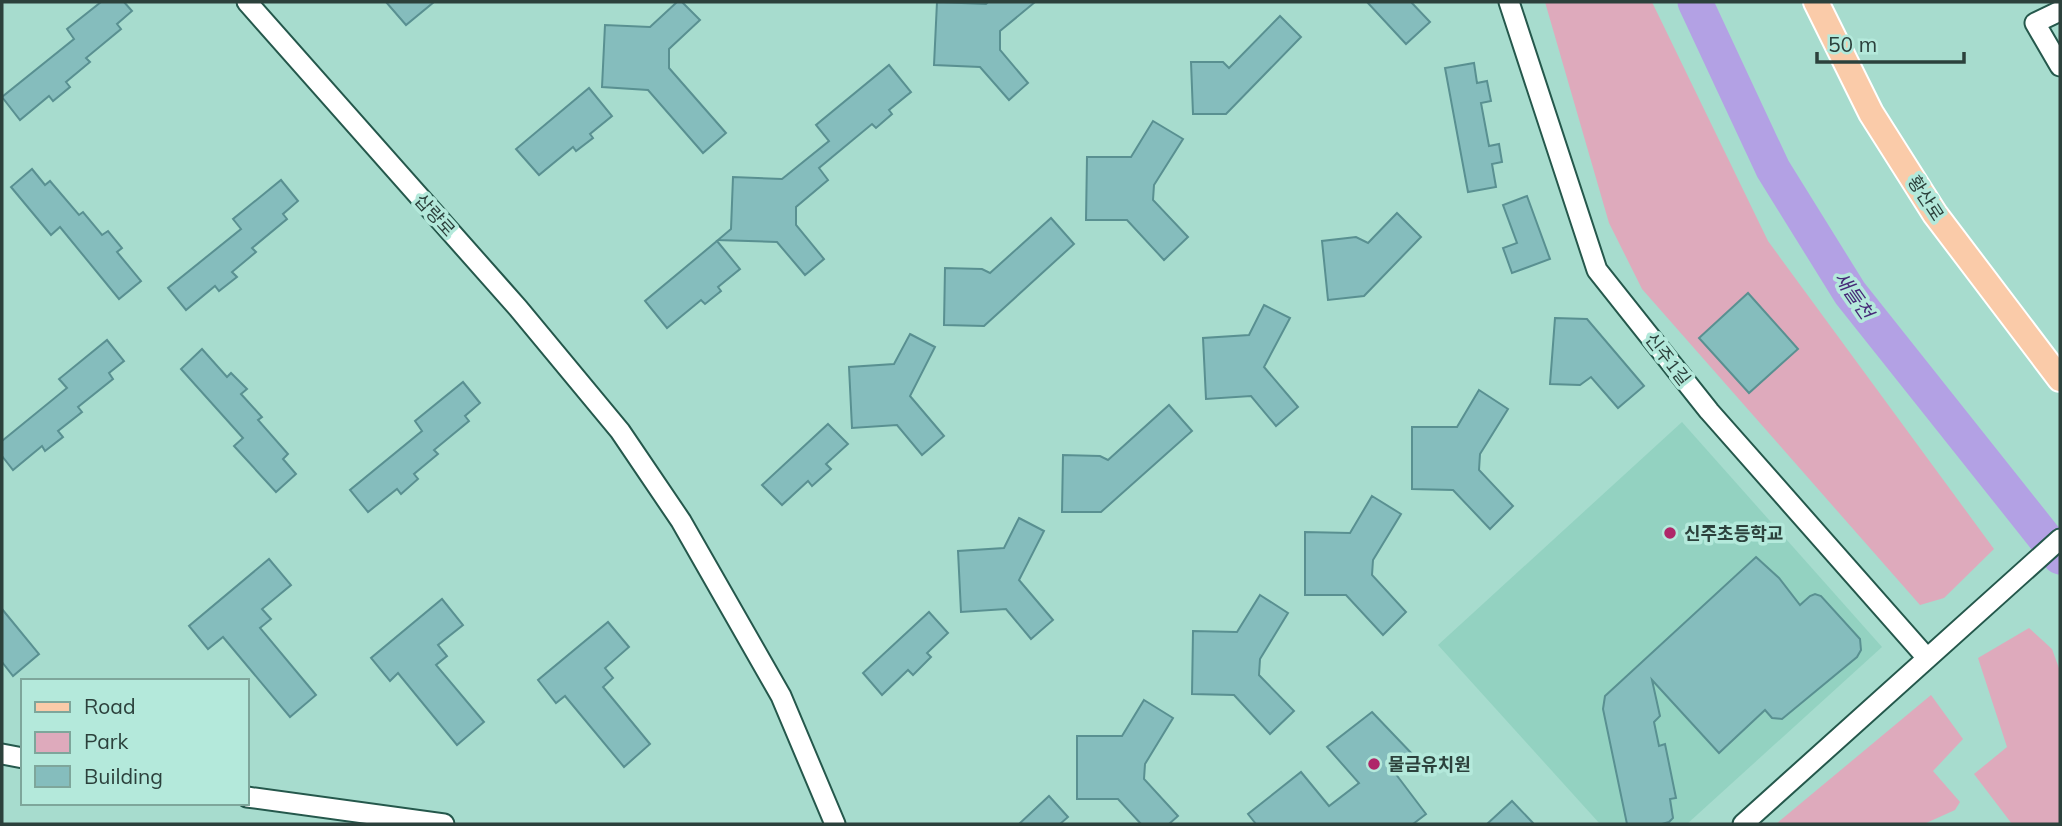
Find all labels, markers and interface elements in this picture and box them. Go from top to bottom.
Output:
scale bar [1817,21,1964,65]
text: 50 m [1828,31,1877,57]
street label: 황산로 [1903,171,1949,225]
street label: 삽량로 [410,189,460,241]
water label: 새들천 [1829,267,1880,325]
street label: 신주1길 [1640,328,1696,390]
place label: 신주초등학교 [1684,522,1783,545]
marker: 신주초등학교 [1662,525,1678,541]
legend [21,679,248,805]
text: Road [84,693,135,719]
text: Park [84,728,128,754]
place label: 물금유치원 [1388,753,1471,776]
marker: 물금유치원 [1366,756,1382,772]
text: Building [84,763,163,789]

